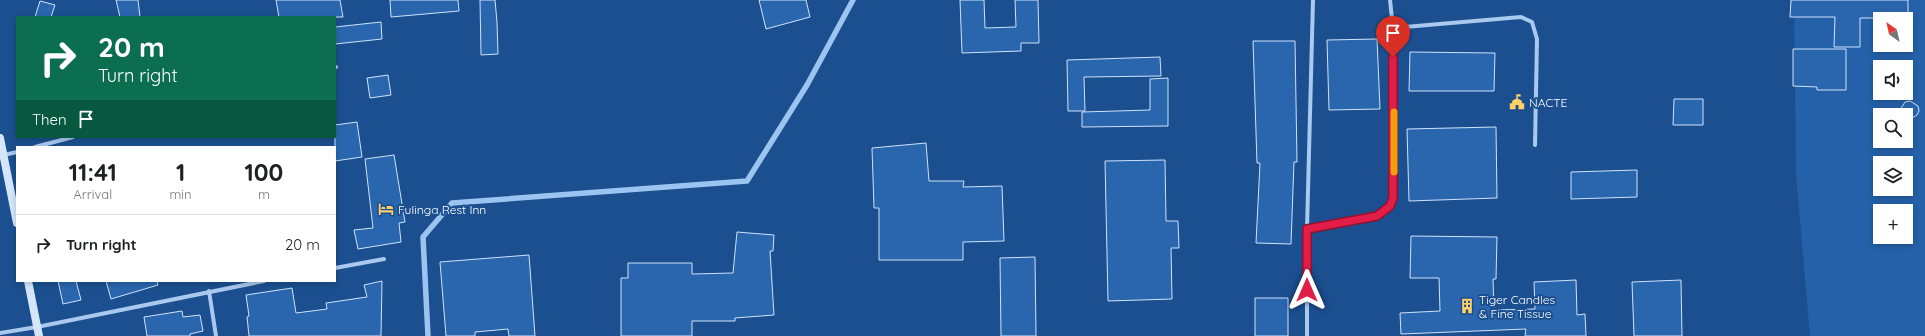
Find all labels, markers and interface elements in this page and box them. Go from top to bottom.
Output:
north arrow [1873,12,1913,52]
map controls [1873,12,1913,244]
pin [1376,16,1410,57]
icon: arrive [1382,22,1404,44]
text: 20 m [98,29,165,64]
icon: right [32,32,84,84]
button: sound [1873,60,1913,100]
text: Turn right [98,64,178,87]
public building icon: NACTE [1508,93,1526,111]
place label: NACTE [1529,95,1568,110]
icon: arrive [75,108,97,130]
button: search [1873,108,1913,148]
text: Then [32,110,67,129]
button: layers [1873,156,1913,196]
text: 11:41 [69,157,117,187]
text: 1 [176,157,185,187]
text: 100 [244,157,283,187]
text: Arrival [73,186,112,202]
text: min [169,186,192,202]
text: m [258,186,270,202]
hotel icon: Fulinga Rest Inn [377,200,395,218]
place label: Fulinga Rest Inn [398,202,486,217]
button: + [1873,204,1913,244]
icon: right [32,234,54,256]
text: Turn right [66,235,137,254]
text: 20 m [285,235,320,254]
position arrow [1286,269,1328,311]
place label: Tiger Candles & Fine Tissue [1479,292,1555,321]
building icon: Tiger Candles & Fine Tissue [1458,297,1476,315]

